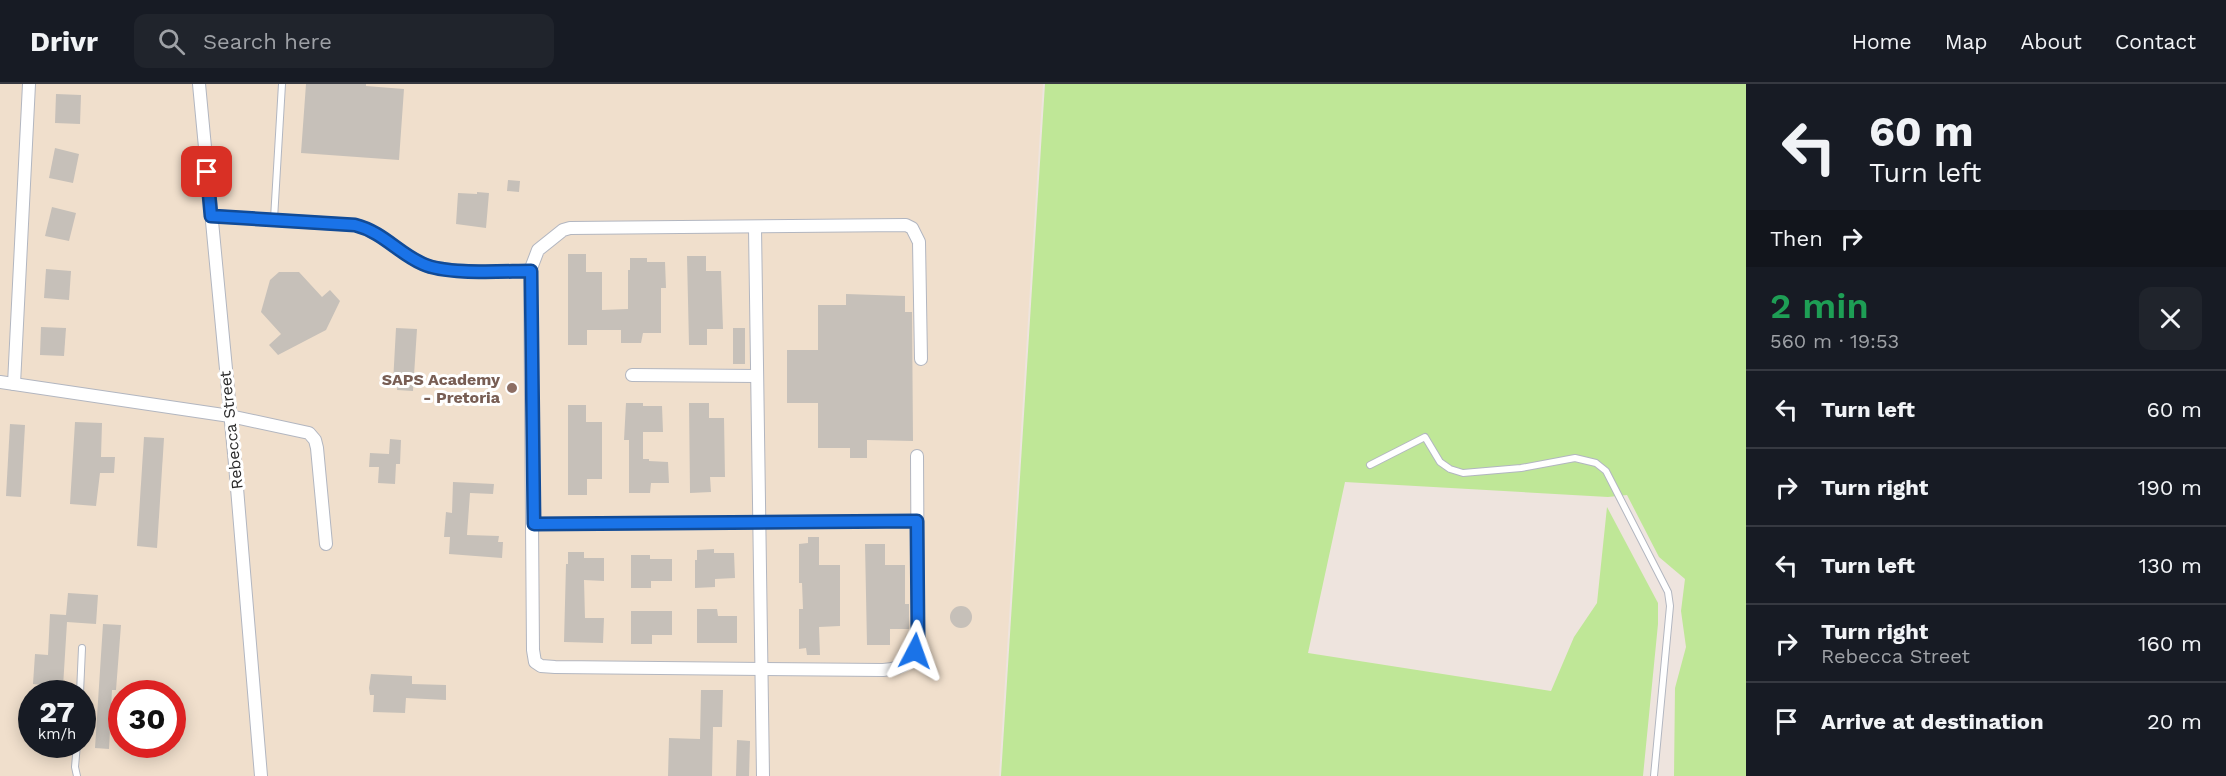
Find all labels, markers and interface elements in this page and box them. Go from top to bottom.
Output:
search box [134,14,554,68]
text: Drivr [30,25,98,58]
icon: search [155,25,188,58]
text: Search here [203,29,332,54]
text: Home [1852,29,1912,54]
text: Map [1945,29,1988,54]
text: About [2021,29,2082,54]
text: Contact [2115,29,2196,54]
text: 60 m [1869,107,1973,156]
icon: left [1770,108,1848,186]
pin [181,146,232,197]
icon: arrive [190,155,223,188]
text: Turn left [1869,157,1981,189]
icon: right [1835,222,1868,255]
text: Then [1770,226,1823,251]
text: 2 min [1770,285,1869,327]
button: close [2139,287,2202,350]
text: 560 m · 19:53 [1770,329,1899,353]
street label: Rebecca Street [215,369,247,490]
place label: SAPS Academy - Pretoria [382,370,501,407]
marker: SAPS Academy - Pretoria [505,381,519,395]
icon: left [1770,393,1803,426]
text: Turn left [1821,397,1915,422]
text: 60 m [2146,397,2202,422]
icon: right [1770,471,1803,504]
text: Turn right [1821,475,1928,500]
text: 190 m [2138,475,2202,500]
icon: left [1770,549,1803,582]
text: Turn left [1821,553,1915,578]
text: 130 m [2138,553,2202,578]
position arrow [883,619,947,683]
text: Turn right [1821,619,1928,644]
icon: right [1770,627,1803,660]
text: 160 m [2138,631,2202,656]
text: Rebecca Street [1821,644,1970,668]
speed limit sign: 30 [108,680,186,758]
text: 27 [39,694,75,729]
icon: arrive [1770,705,1803,738]
text: Arrive at destination [1821,709,2044,734]
text: 20 m [2147,709,2202,734]
text: km/h [38,725,76,743]

